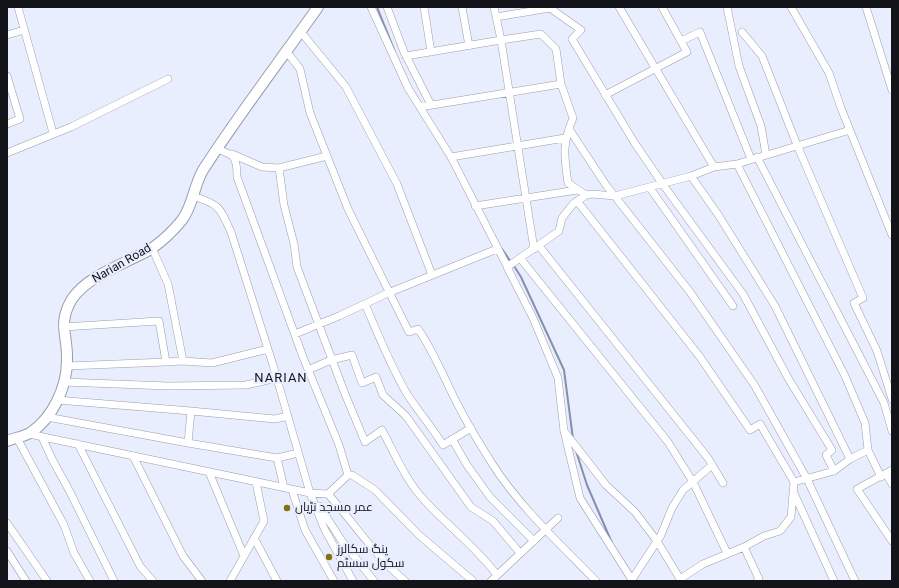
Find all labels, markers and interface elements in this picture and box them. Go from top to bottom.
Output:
street label: Narian Road [90,241,154,287]
district label: NARIAN [254,371,308,387]
place label: عمر مسجد نڑیاں [295,501,373,515]
marker: عمر مسجد نڑیاں [282,503,292,513]
place label: ینگ سکالرز سکول سسٹم [337,543,404,571]
marker: ینگ سکالرز سکول سسٹم [324,552,334,562]

